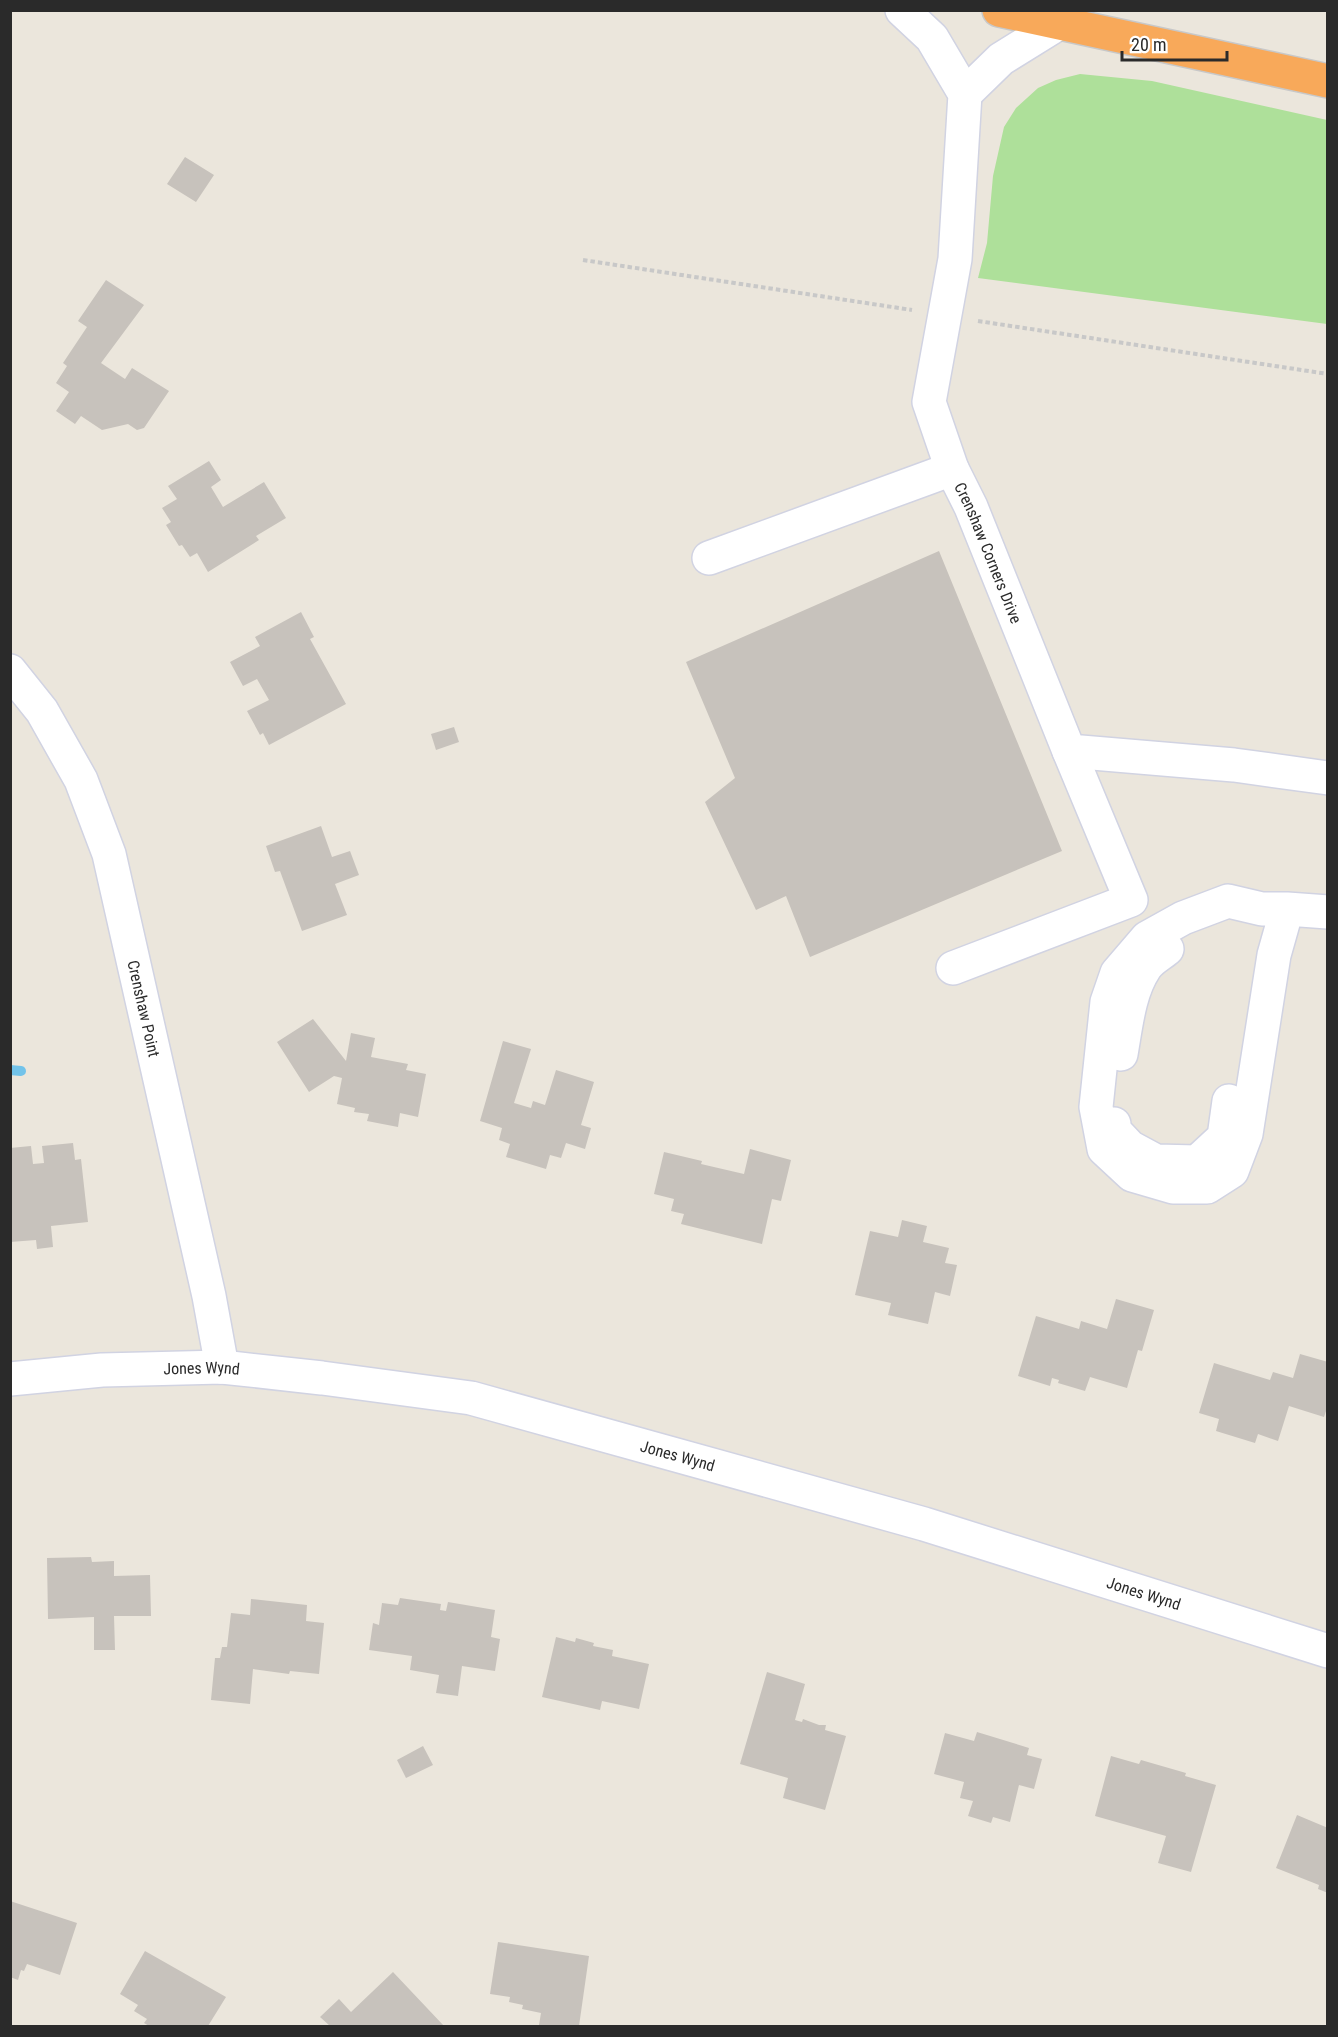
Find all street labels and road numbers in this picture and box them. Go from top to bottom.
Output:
street label: Crenshaw Corners Drive [951,479,1026,626]
street label: Crenshaw Point [124,958,164,1059]
street label: Jones Wynd [163,1357,241,1378]
street label: Jones Wynd [638,1436,717,1475]
street label: Jones Wynd [1104,1573,1183,1614]

